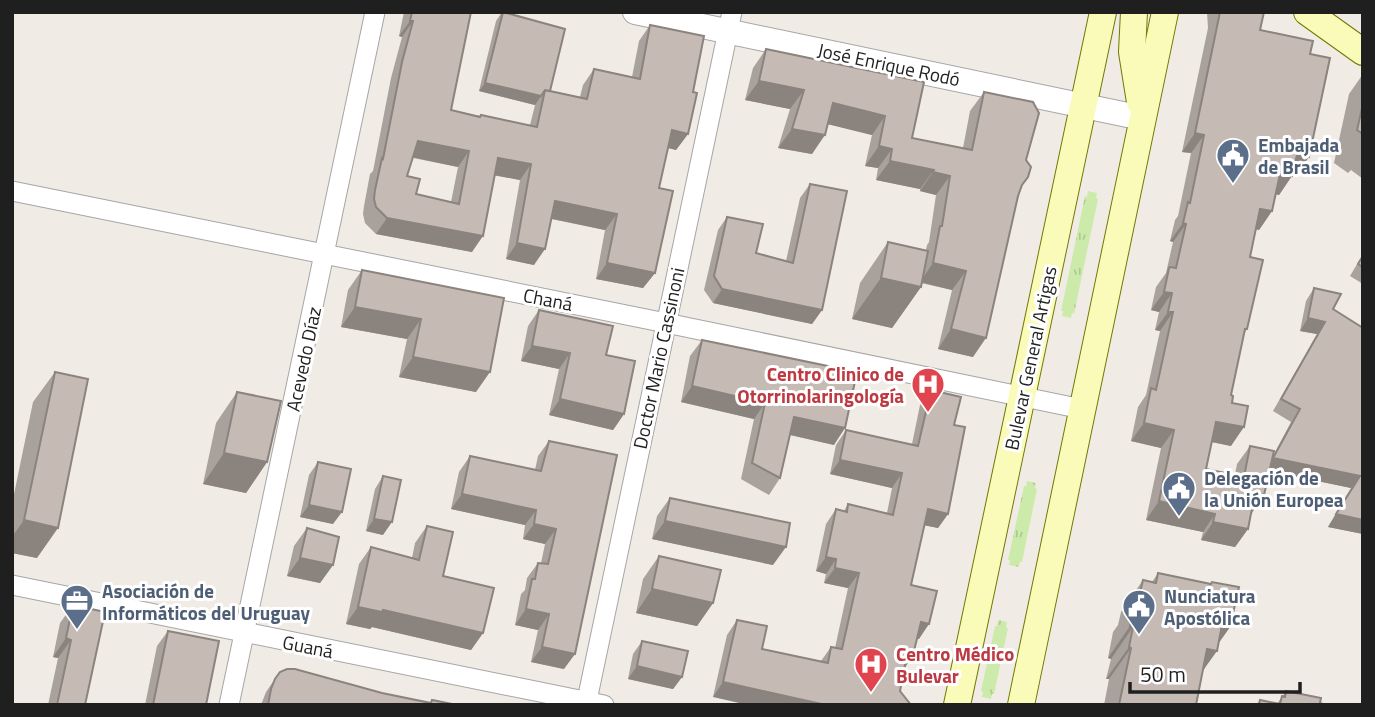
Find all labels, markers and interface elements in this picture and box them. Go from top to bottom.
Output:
street label: José Enrique Rodó [815,35,963,93]
place label: Embajada de Brasil [1258,130,1340,181]
public building icon: Embajada de Brasil [1214,136,1252,185]
street label: Bulevar General Artigas [996,263,1064,453]
street label: Doctor Mario Cassinoni [625,265,691,451]
street label: Chaná [521,280,576,318]
street label: Acevedo Díaz [278,304,328,414]
place label: Centro Clinico de Otorrinolaringología [737,359,904,410]
hospital icon: Centro Clinico de Otorrinolaringología [909,365,947,414]
place label: Delegación de la Unión Europea [1204,463,1344,514]
public building icon: Delegación de la Unión Europea [1160,469,1198,518]
place label: Asociación de Informáticos del Uruguay [102,576,311,627]
place label: Nunciatura Apostólica [1164,581,1256,632]
office icon: Asociación de Informáticos del Uruguay [58,582,96,631]
public building icon: Nunciatura Apostólica [1120,587,1158,636]
street label: Guaná [280,627,336,665]
place label: Centro Médico Bulevar [896,639,1014,690]
hospital icon: Centro Médico Bulevar [852,645,890,694]
scale bar [1130,650,1300,694]
text: 50 m [1140,658,1186,690]

